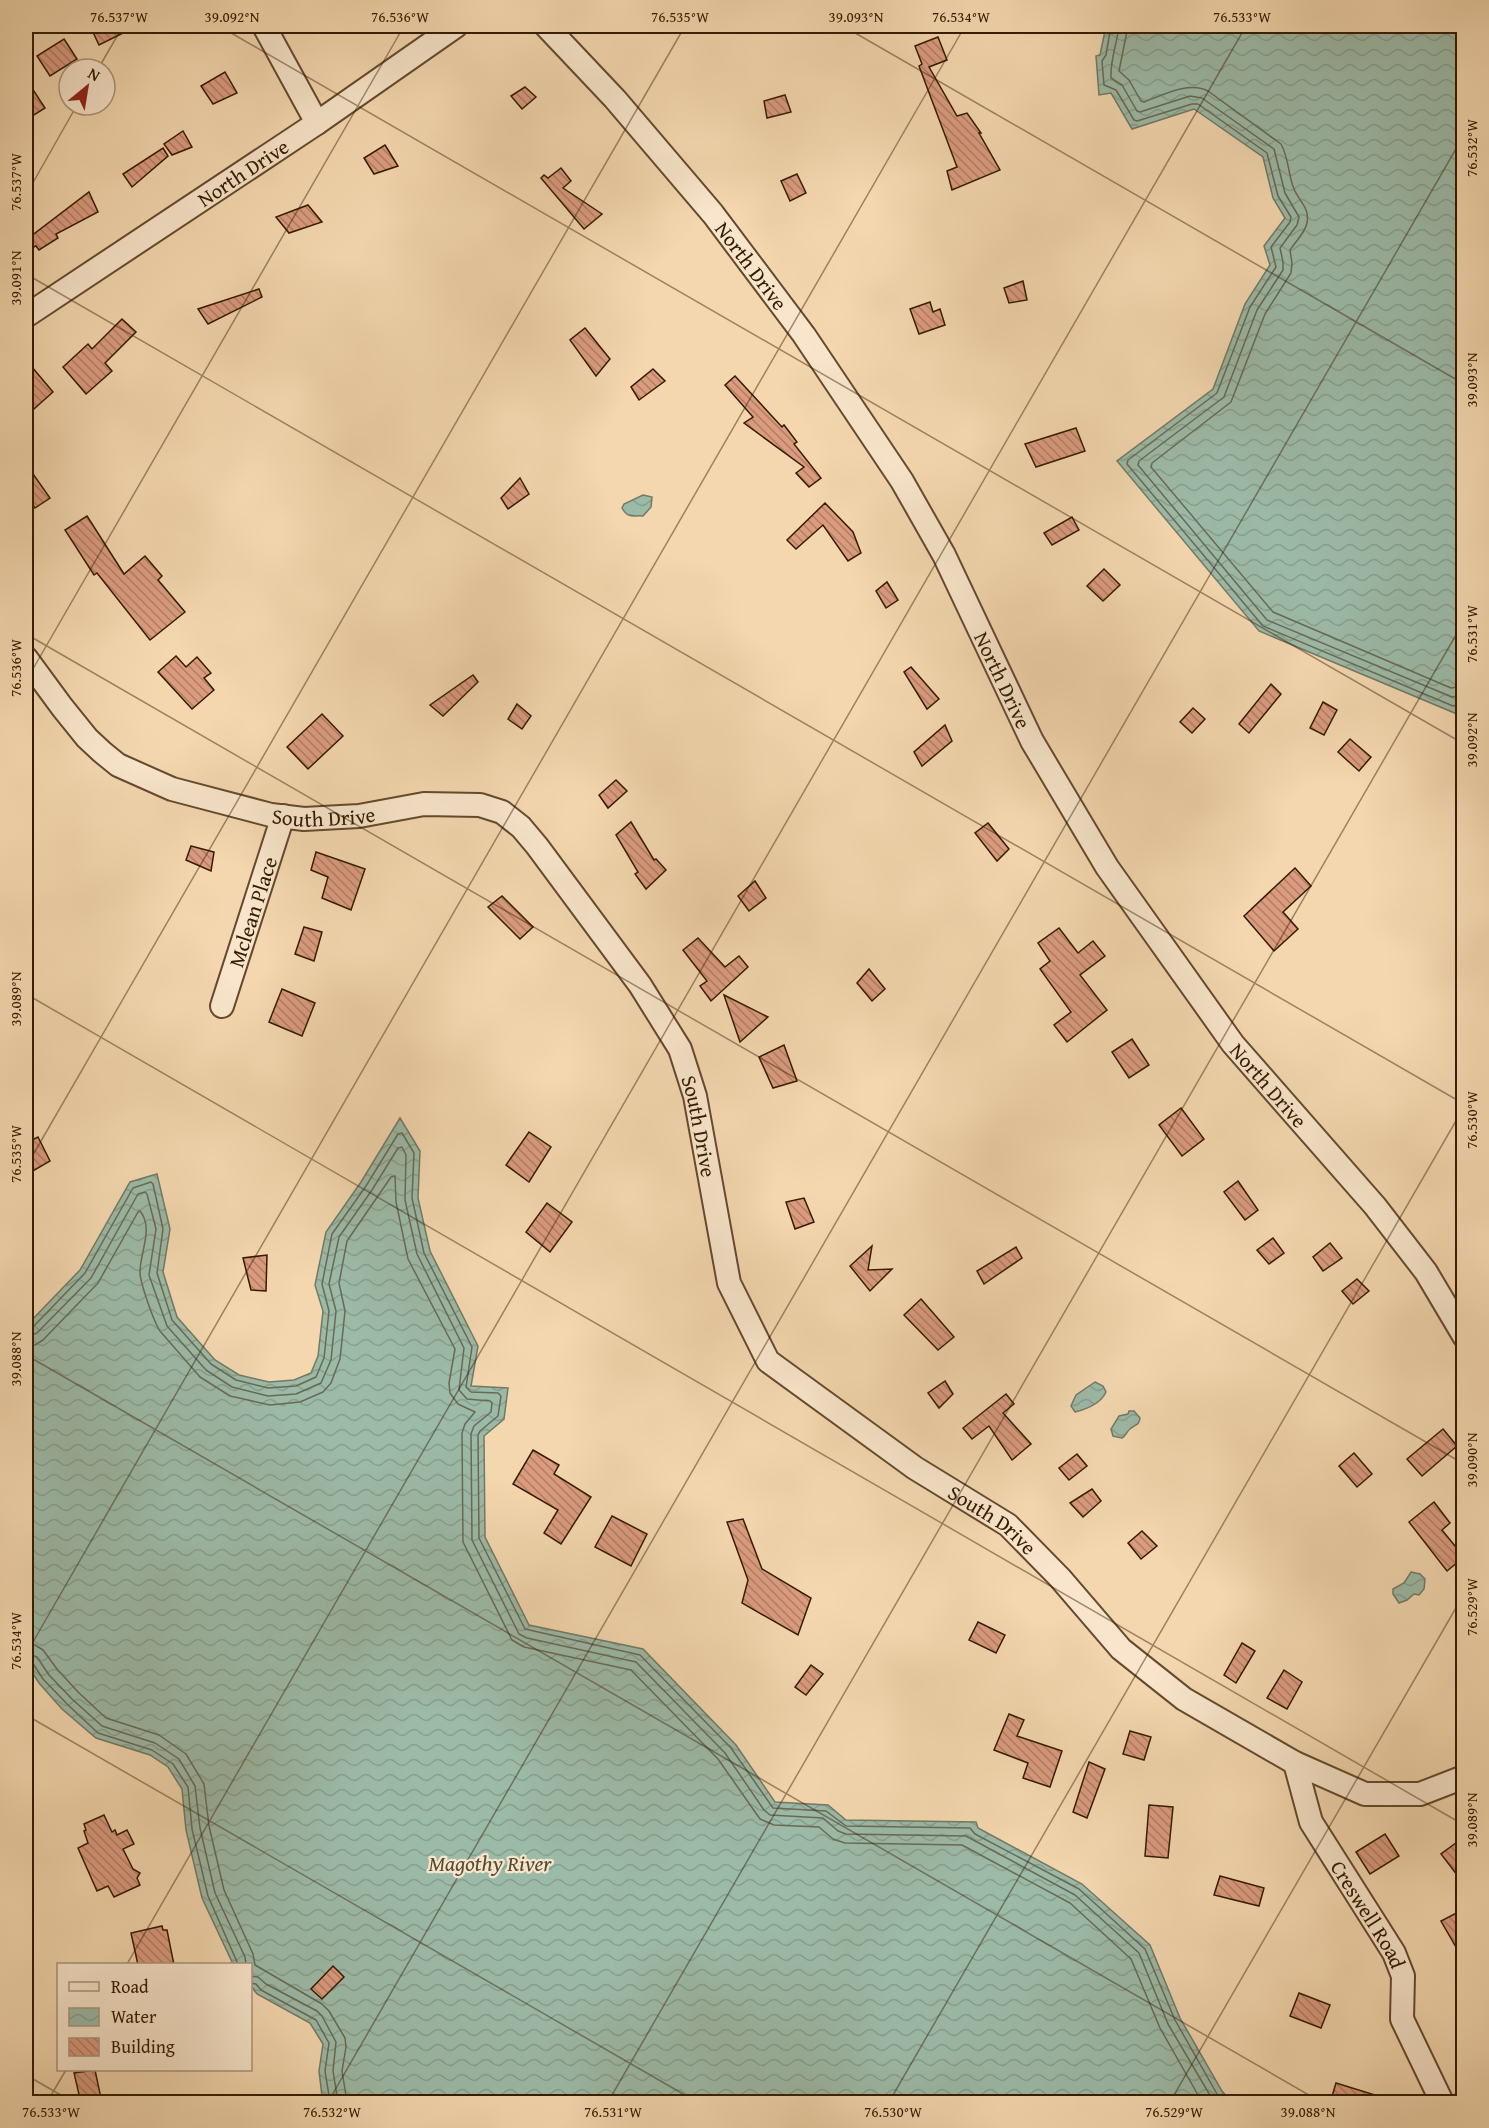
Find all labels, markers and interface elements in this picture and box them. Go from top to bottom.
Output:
text: 76.537°W [90,6,148,27]
text: 39.092°N [205,6,260,27]
text: 76.536°W [371,6,429,27]
text: 76.535°W [651,6,709,27]
text: 39.093°N [829,6,884,27]
text: 76.534°W [932,6,990,27]
text: 76.533°W [1213,6,1271,27]
north arrow [57,57,117,117]
text: N [84,61,105,87]
text: 76.532°W [1461,119,1482,177]
street label: North Drive [191,131,295,214]
text: 76.537°W [5,153,26,211]
street label: North Drive [708,215,796,317]
text: 39.091°N [5,250,26,305]
text: 39.093°N [1461,352,1482,407]
text: 76.531°W [1461,605,1482,663]
street label: North Drive [967,626,1039,734]
text: 76.536°W [5,639,26,697]
text: 39.092°N [1461,712,1482,767]
street label: South Drive [270,798,378,834]
street label: Mclean Place [220,852,285,971]
text: 39.089°N [5,971,26,1026]
street label: North Drive [1223,1036,1315,1134]
street label: South Drive [674,1071,725,1180]
text: 76.530°W [1461,1091,1482,1149]
text: 76.535°W [5,1125,26,1183]
text: 39.088°N [5,1331,26,1386]
text: 39.090°N [1461,1432,1482,1487]
street label: South Drive [942,1477,1044,1562]
text: 76.529°W [1461,1578,1482,1636]
text: 76.534°W [5,1612,26,1670]
text: 39.089°N [1461,1792,1482,1847]
water label: Magothy River [428,1847,552,1879]
street label: Creswell Road [1323,1854,1414,1973]
legend [57,1963,252,2071]
text: Road [111,1973,149,2000]
text: Water [111,2003,157,2030]
text: Building [111,2033,175,2060]
text: 76.533°W [22,2101,80,2122]
text: 76.532°W [303,2101,361,2122]
text: 76.531°W [584,2101,642,2122]
text: 76.530°W [864,2101,922,2122]
text: 76.529°W [1145,2101,1203,2122]
text: 39.088°N [1281,2101,1336,2122]

